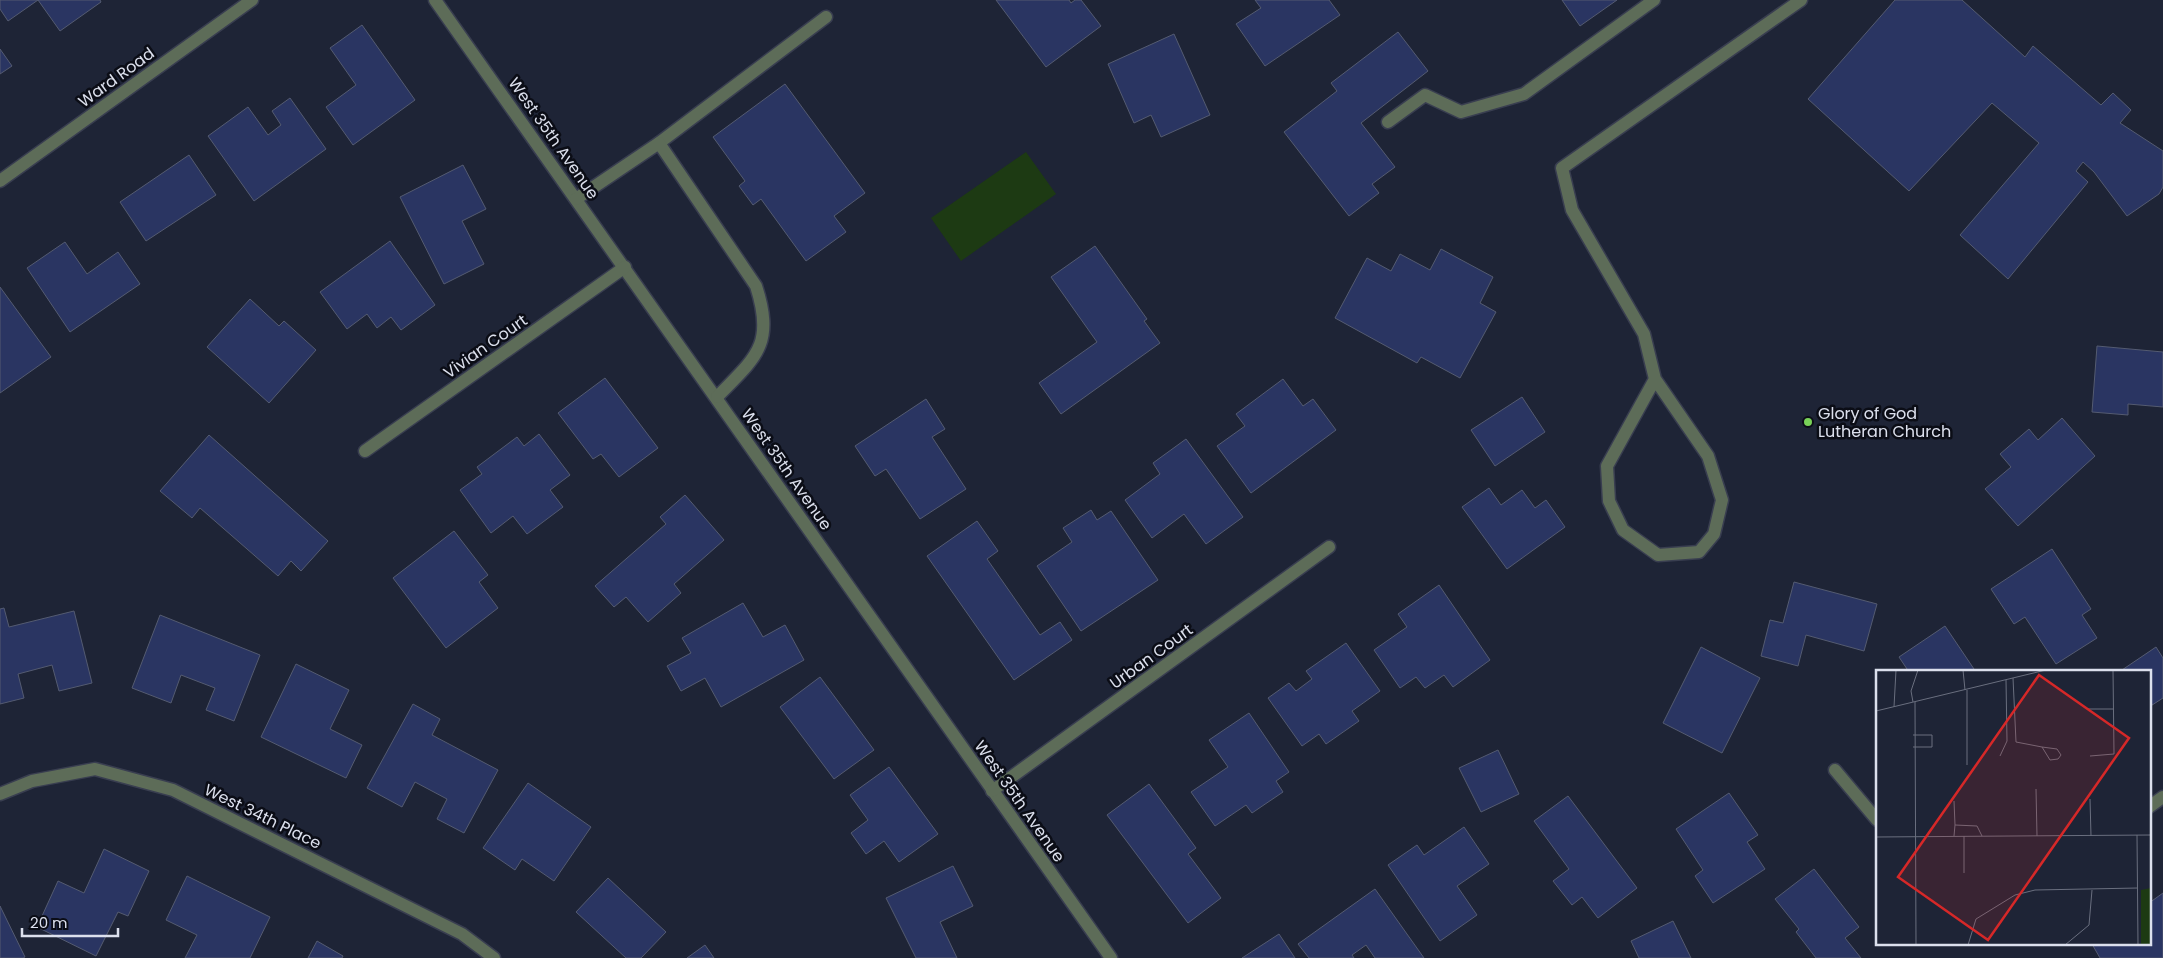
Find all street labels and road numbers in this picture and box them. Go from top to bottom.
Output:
street label: Ward Road [73,42,159,113]
street label: West 35th Avenue [503,73,604,204]
street label: Vivian Court [439,309,532,384]
street label: West 35th Avenue [736,404,837,535]
street label: Urban Court [1105,618,1198,694]
street label: West 35th Avenue [969,736,1070,867]
street label: West 34th Place [200,778,325,855]

